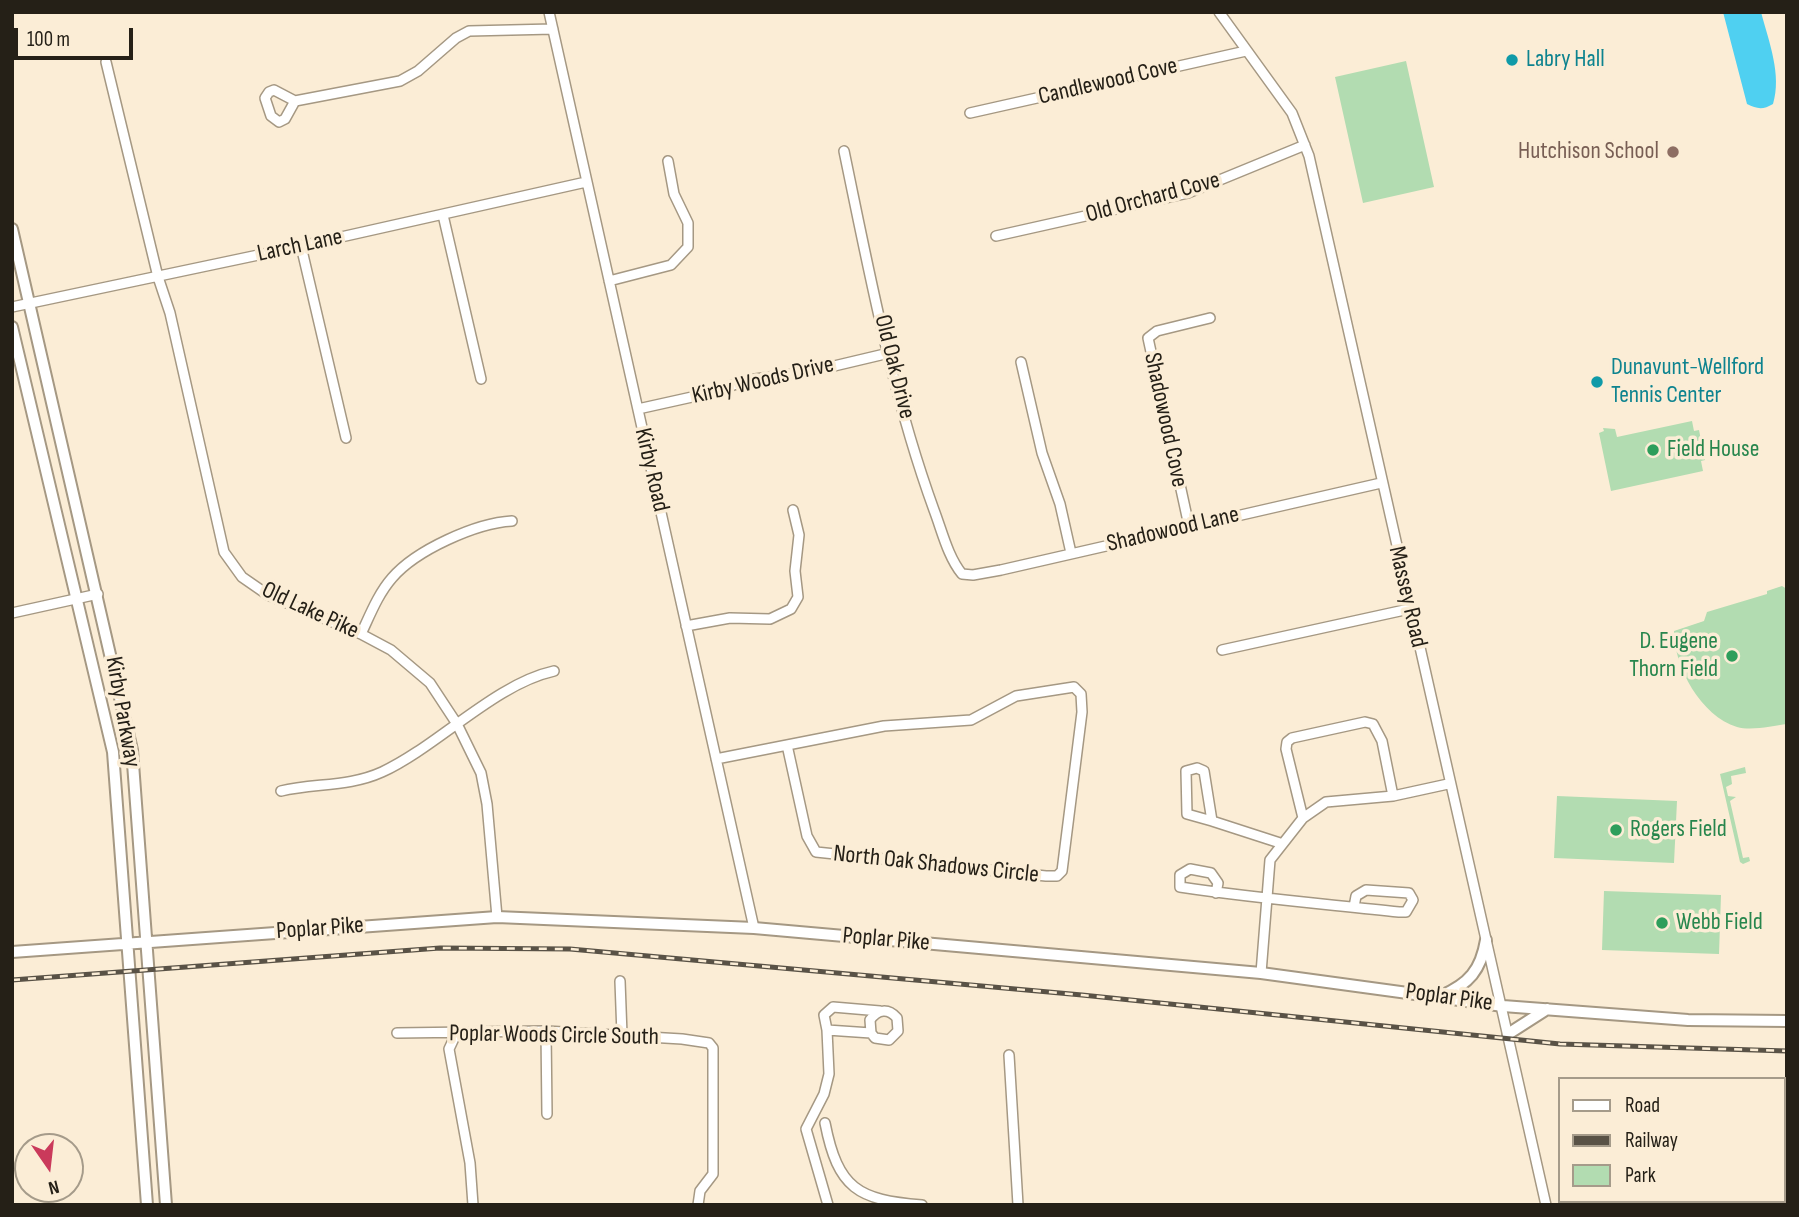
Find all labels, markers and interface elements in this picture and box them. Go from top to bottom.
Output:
scale bar [18,14,136,58]
text: 100 m [27,27,70,52]
place label: Labry Hall [1526,46,1605,74]
street label: Candlewood Cove [1036,52,1180,112]
marker: Labry Hall [1504,52,1520,68]
place label: Hutchison School [1518,138,1659,166]
marker: Hutchison School [1665,144,1681,160]
street label: Old Orchard Cove [1083,166,1223,230]
street label: Larch Lane [255,223,345,269]
street label: Old Oak Drive [867,312,921,422]
street label: Shadowood Cove [1137,350,1193,490]
street label: Kirby Woods Drive [689,351,837,411]
place label: Dunavunt-Wellford Tennis Center [1611,354,1764,410]
marker: Dunavunt-Wellford Tennis Center [1589,374,1605,390]
street label: Kirby Road [627,425,675,515]
place label: Field House [1667,436,1759,464]
marker: Field House [1645,442,1661,458]
street label: Shadowood Lane [1104,501,1242,559]
street label: Massey Road [1381,544,1433,650]
street label: Old Lake Pike [257,576,363,646]
place label: D. Eugene Thorn Field [1629,628,1718,684]
marker: D. Eugene Thorn Field [1724,648,1740,664]
street label: Kirby Parkway [98,654,146,770]
place label: Rogers Field [1630,816,1727,844]
marker: Rogers Field [1608,822,1624,838]
street label: North Oak Shadows Circle [832,840,1040,890]
place label: Webb Field [1676,909,1763,937]
street label: Poplar Pike [275,912,365,946]
marker: Webb Field [1654,915,1670,931]
street label: Poplar Pike [841,922,931,958]
street label: Poplar Pike [1404,978,1494,1018]
street label: Poplar Woods Circle South [449,1020,659,1052]
legend [1558,1077,1785,1203]
text: Road [1625,1093,1660,1118]
text: Railway [1625,1128,1678,1153]
north arrow [14,1133,84,1203]
text: Park [1625,1163,1656,1188]
text: N [46,1175,61,1199]

